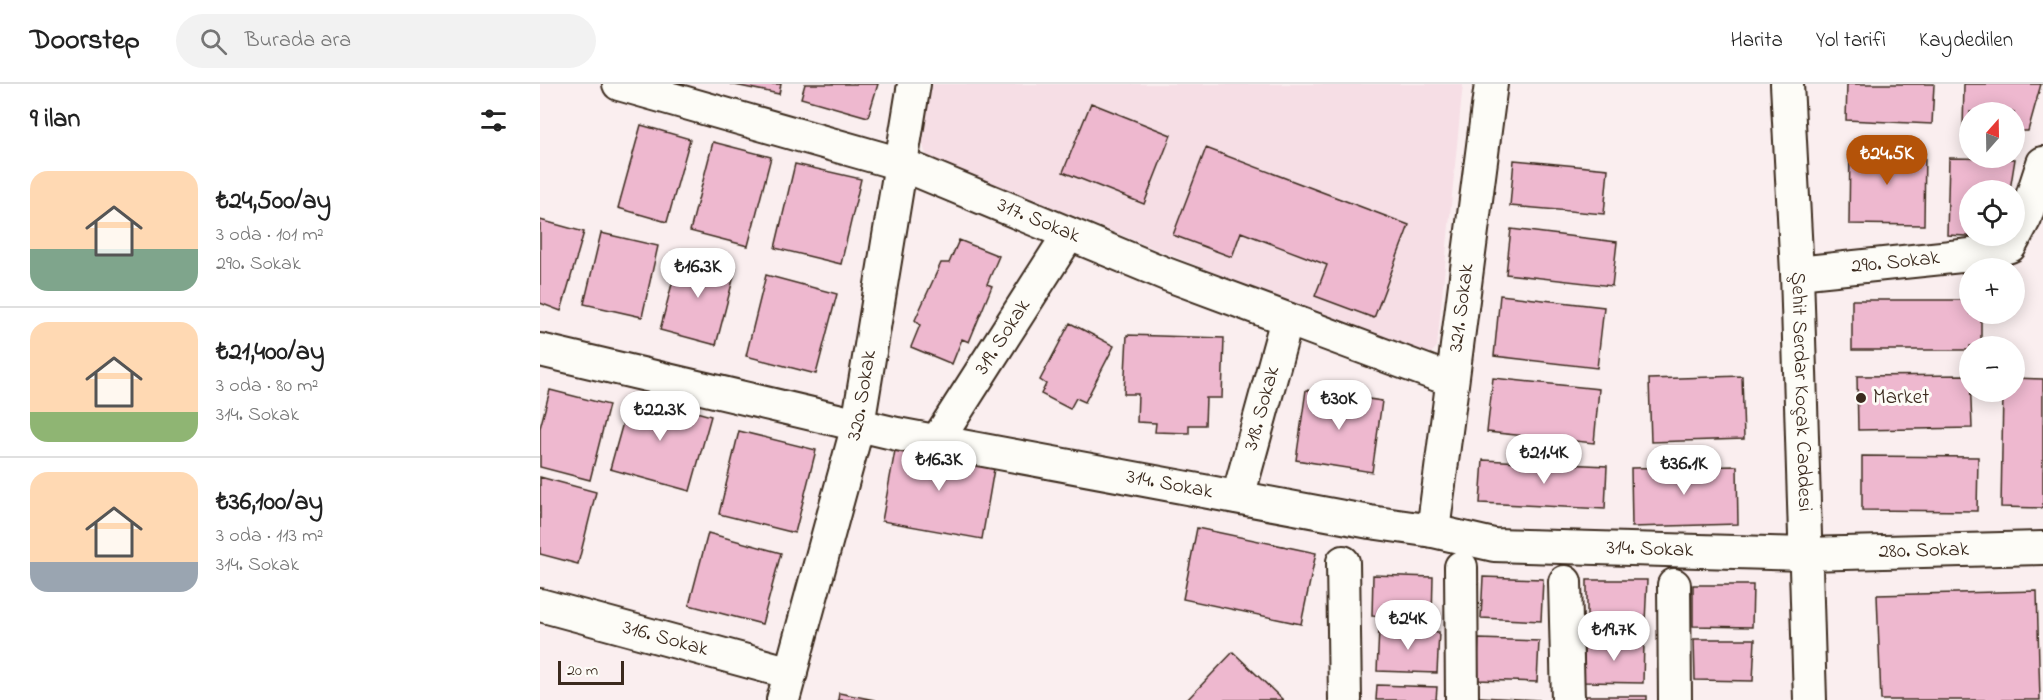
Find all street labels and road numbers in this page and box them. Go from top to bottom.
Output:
street label: 317. Sokak [993,191,1085,252]
street label: 290. Sokak [1850,243,1942,282]
street label: 321. Sokak [1441,261,1483,354]
street label: Şehit Serdar Koçak Caddesi [1782,271,1819,512]
street label: 319. Sokak [968,293,1039,381]
street label: 320. Sokak [839,347,885,444]
street label: 318. Sokak [1236,362,1289,454]
street label: 314. Sokak [1124,462,1216,508]
street label: 314. Sokak [1606,533,1695,566]
street label: 280. Sokak [1878,535,1970,567]
street label: 316. Sokak [619,613,712,665]

